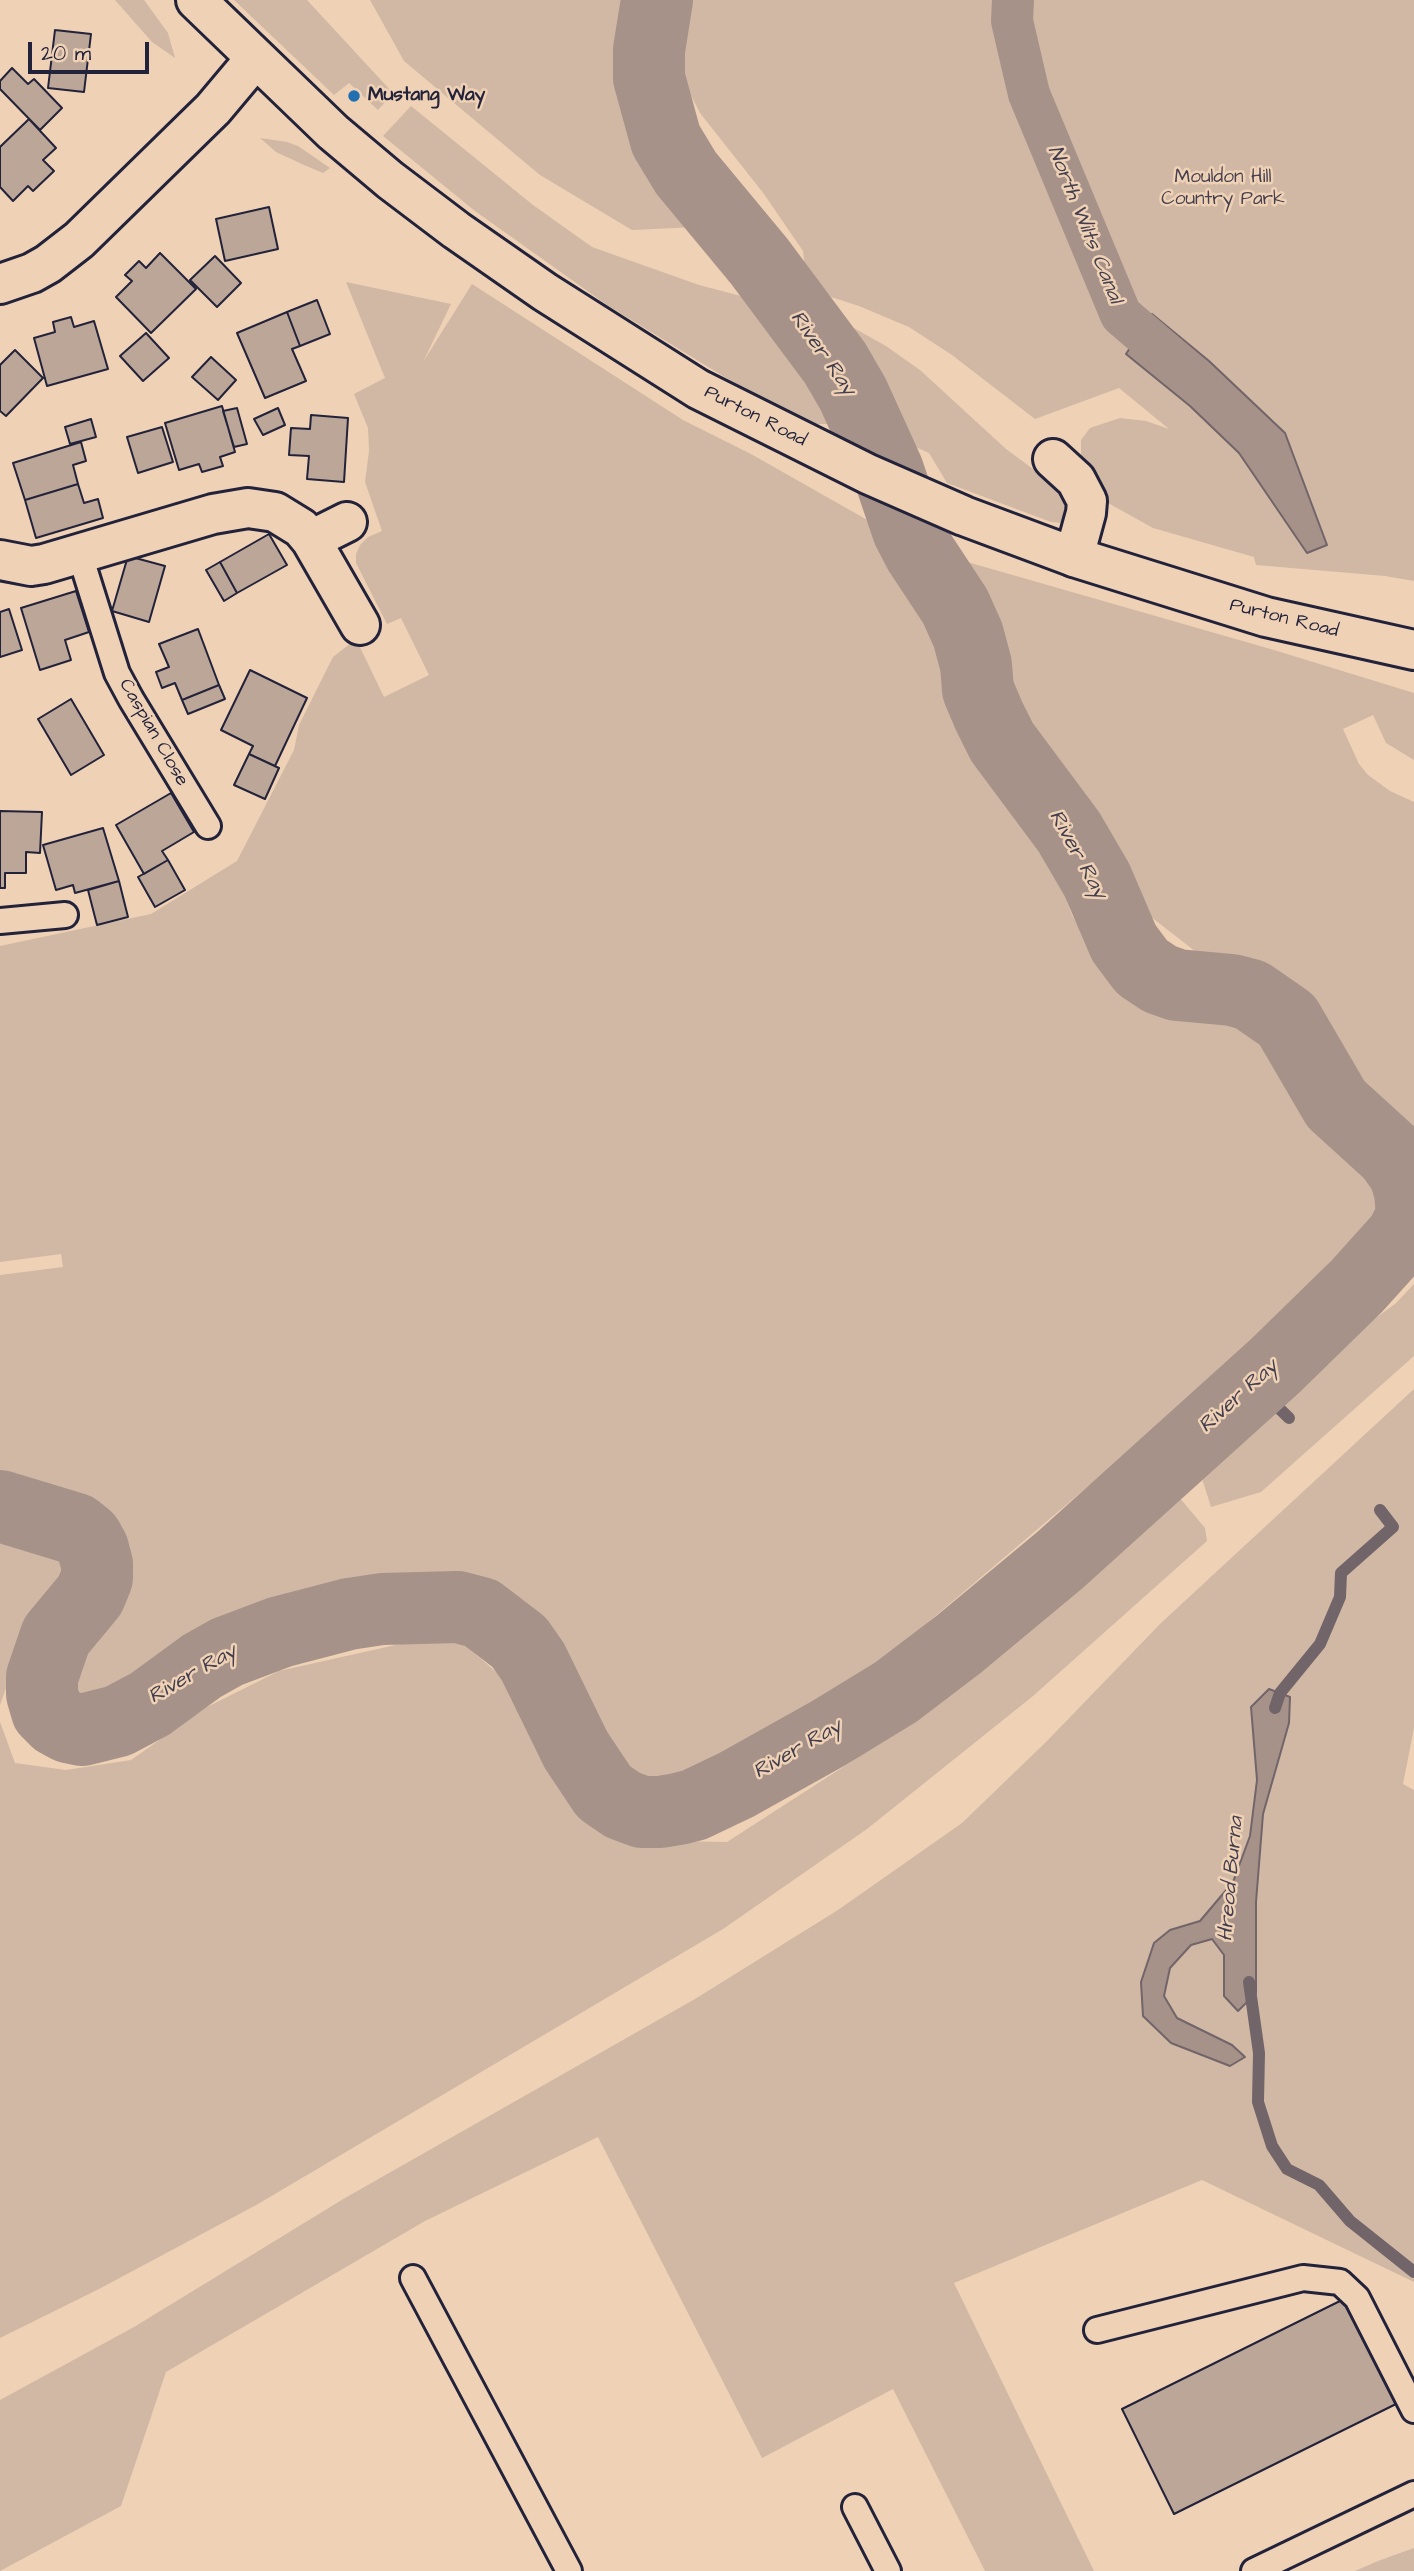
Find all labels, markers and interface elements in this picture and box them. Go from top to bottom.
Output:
scale bar [32,28,152,72]
text: 20 m [41,39,91,68]
place label: Mustang Way [368,85,485,107]
marker: Mustang Way [346,88,362,104]
water label: North Wilts Canal [1041,143,1127,307]
park label: Mouldon Hill Country Park [1161,167,1285,211]
water label: River Ray [784,307,860,401]
street label: Purton Road [700,382,810,452]
street label: Purton Road [1227,594,1341,644]
street label: Caspian Close [113,675,193,791]
water label: River Ray [1042,806,1112,904]
water label: River Ray [1194,1355,1284,1439]
water label: River Ray [144,1640,242,1710]
water label: River Ray [749,1715,847,1785]
water label: Hreod Burna [1214,1816,1250,1942]

